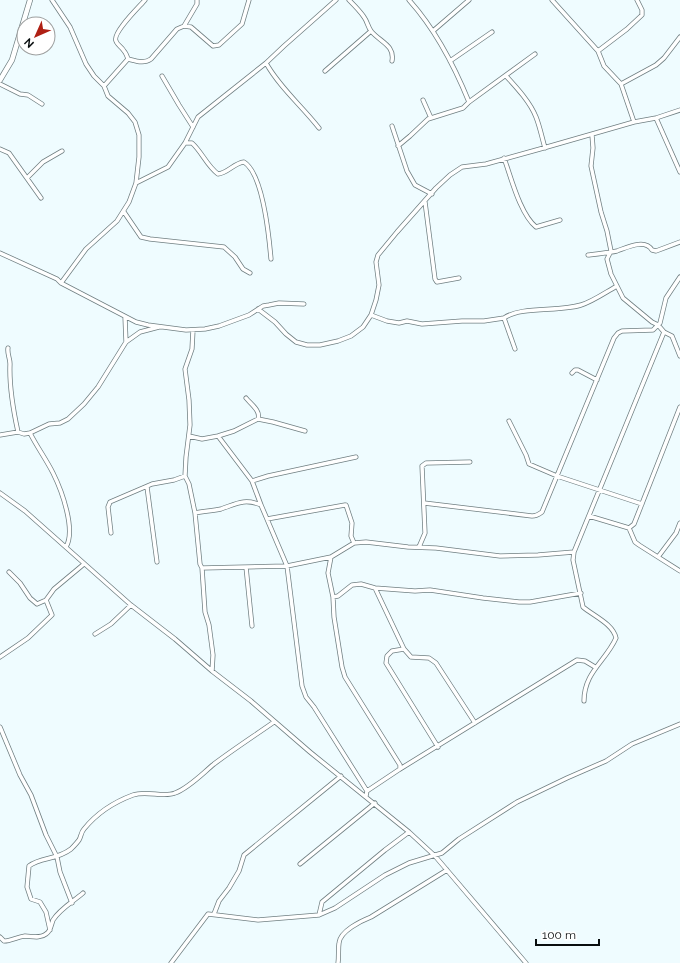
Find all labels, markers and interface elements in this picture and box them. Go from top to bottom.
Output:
north arrow [16,16,56,56]
text: N [22,35,37,50]
scale bar [536,921,599,947]
text: 100 m [542,928,576,942]

